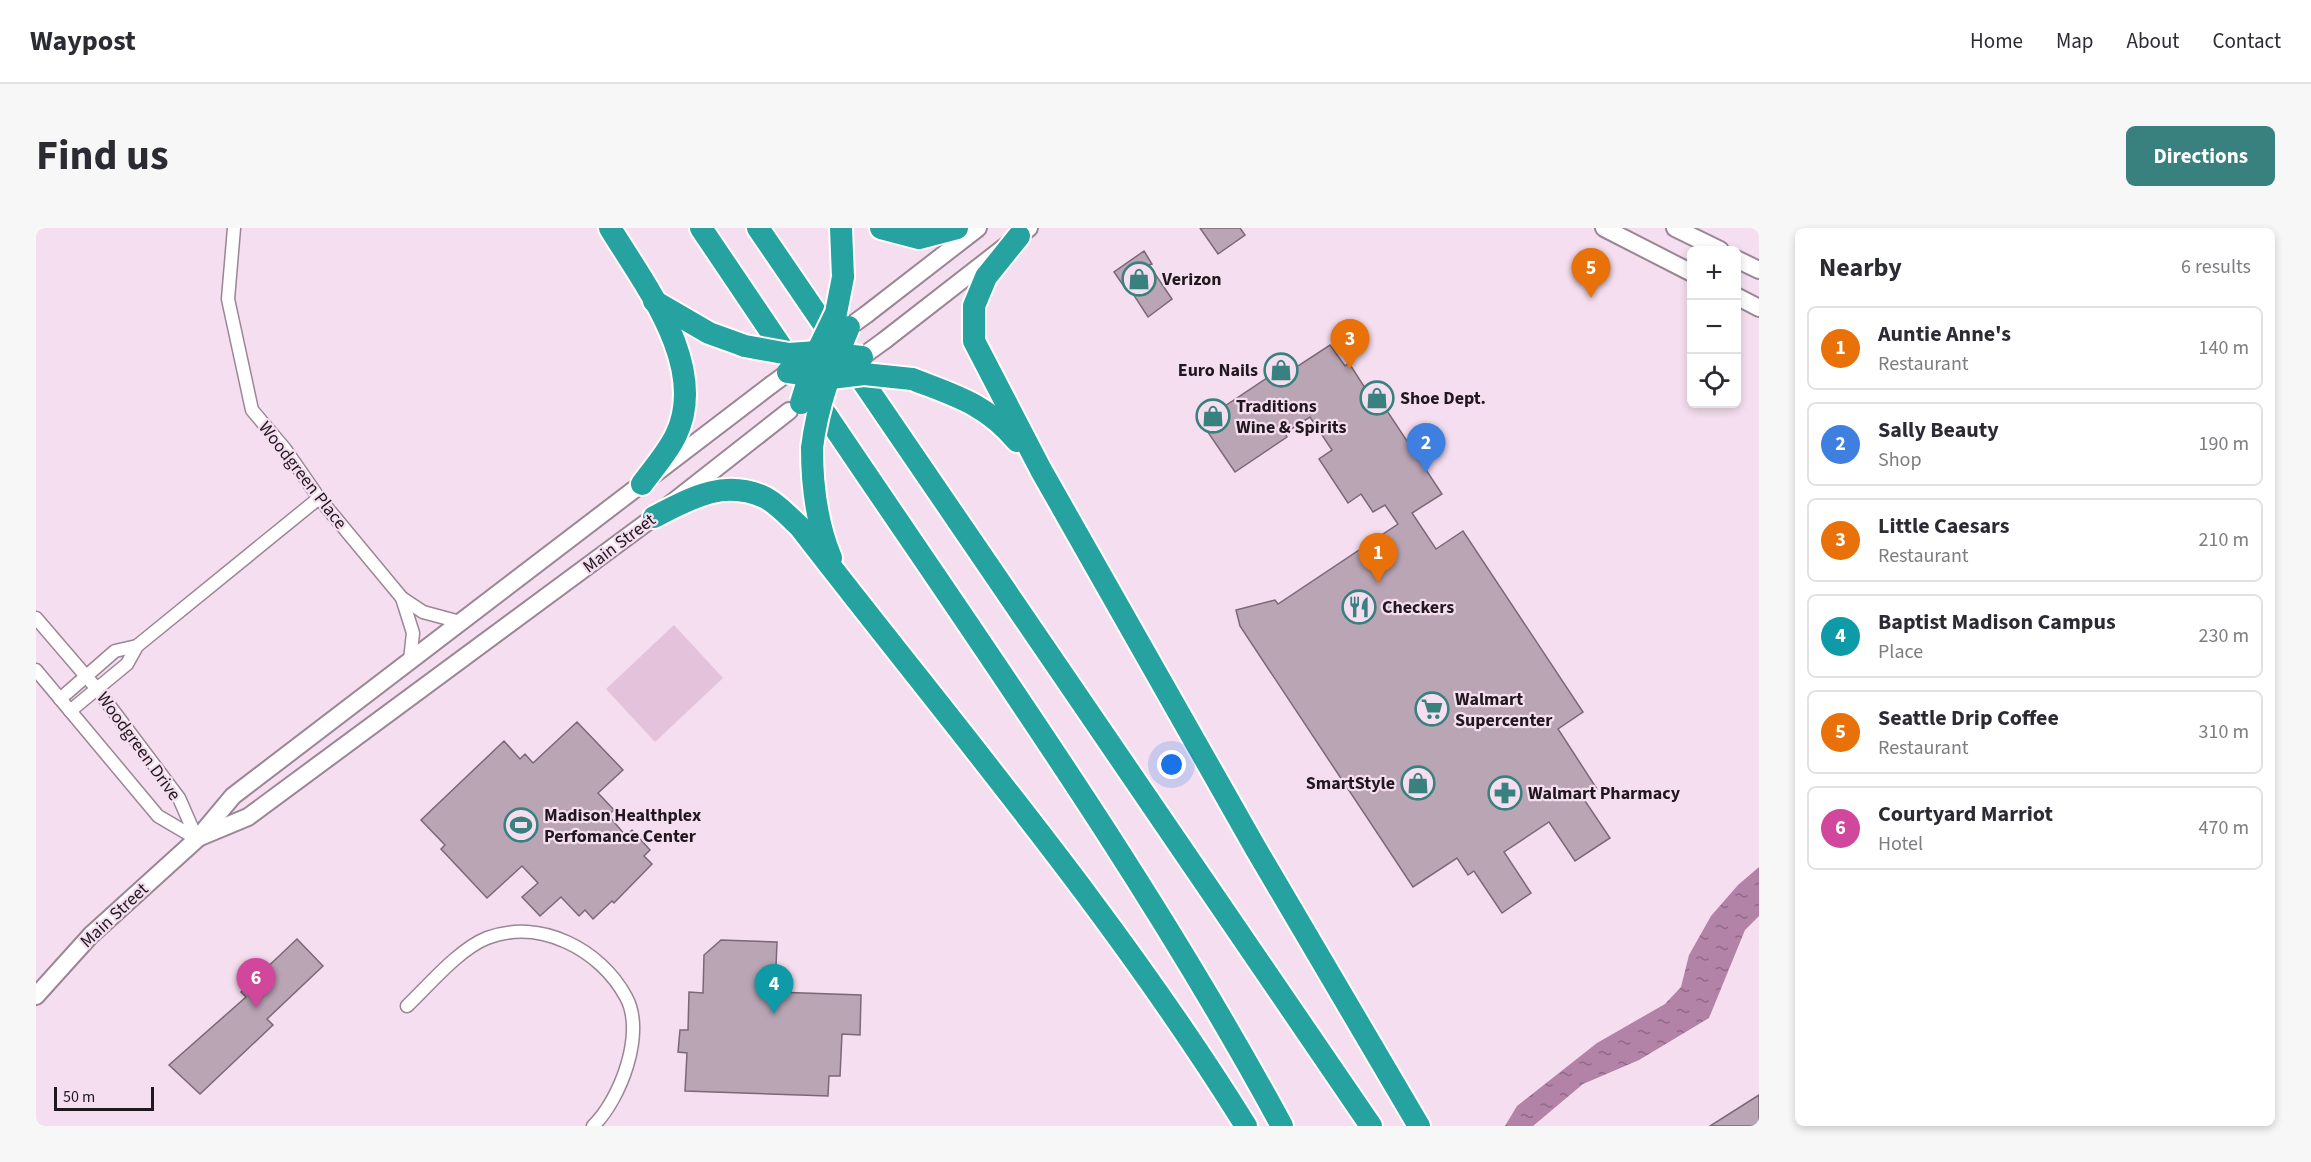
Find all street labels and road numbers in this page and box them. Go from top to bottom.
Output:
street label: Woodgreen Place [253,416,353,535]
street label: Main Street [578,508,661,579]
street label: Woodgreen Drive [91,687,187,806]
street label: Main Street [75,877,154,954]

